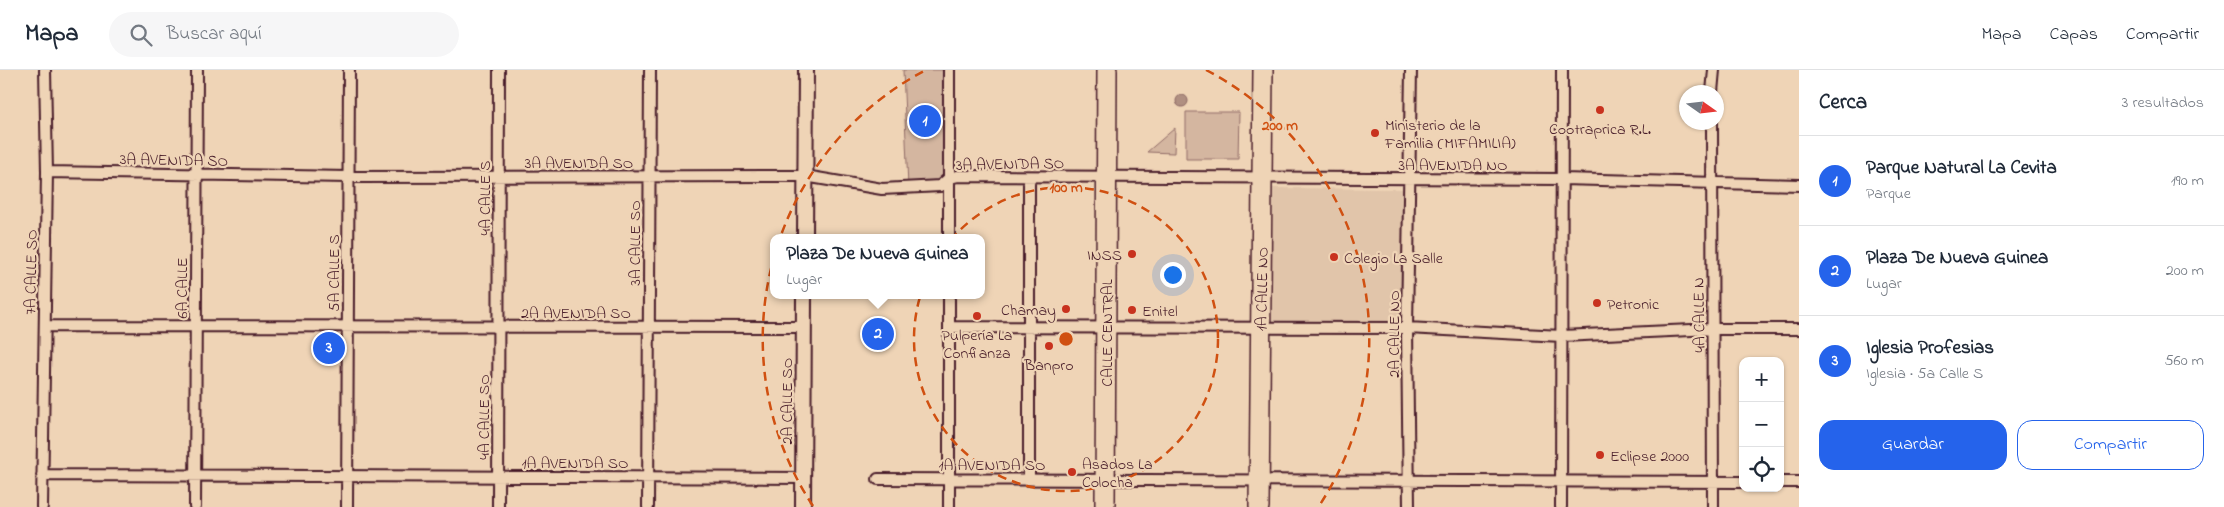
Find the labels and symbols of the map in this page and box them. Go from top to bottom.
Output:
north arrow [1679,85,1724,130]
pin: 1 [909,102,941,140]
marker: Cootraprica R.L. [1594,104,1606,116]
place label: Ministerio de la Familia (MIFAMILIA) [1384,114,1516,156]
text: 200 m [1261,115,1298,137]
place label: Cootraprica R.L. [1549,118,1651,142]
marker: Ministerio de la Familia (MIFAMILIA) [1369,127,1381,139]
street label: 3A AVENIDA SO [120,148,228,174]
street label: 3A AVENIDA SO [525,152,633,176]
street label: 3A AVENIDA SO [956,152,1064,178]
street label: 3A AVENIDA NO [1398,154,1508,178]
street label: 4A CALLE S [474,161,498,235]
text: 100 m [1049,177,1083,199]
street label: 3A CALLE SO [624,200,648,286]
street label: 7A CALLE SO [19,229,45,315]
street label: 5A CALLE S [323,234,347,312]
place label: INSS [1087,244,1122,268]
street label: 1A CALLE NO [1250,247,1276,331]
place label: Colegio La Salle [1344,247,1444,271]
marker: INSS [1126,248,1138,260]
marker: Colegio La Salle [1328,251,1340,263]
street label: 6A CALLE [171,257,195,319]
your location [1160,262,1186,288]
street label: 4A CALLE N [1687,277,1713,353]
street label: CALLE CENTRAL [1096,279,1120,387]
street label: 2A CALLE NO [1383,290,1407,378]
place label: Petronic [1607,293,1660,317]
marker: Petronic [1591,297,1603,309]
place label: Chamay [1001,299,1056,323]
place label: Enitel [1142,300,1178,324]
street label: 2A AVENIDA SO [521,302,631,326]
marker: Chamay [1060,303,1072,315]
marker: Enitel [1126,304,1138,316]
marker: Pulpería La Confianza [971,310,983,322]
pin: 2 [862,315,894,353]
place label: Pulpería La Confianza [941,324,1013,366]
pin: 3 [313,329,345,367]
centre of rings [1057,330,1075,348]
marker: Banpro [1043,340,1055,352]
place label: Banpro [1023,354,1074,378]
street label: 2A CALLE SO [776,358,800,444]
street label: 4A CALLE SO [473,374,497,460]
place label: Eclipse 2000 [1610,445,1689,469]
marker: Eclipse 2000 [1594,449,1606,461]
street label: 1A AVENIDA SO [522,452,628,476]
place label: Asados La Colocha [1082,453,1153,495]
street label: 1A AVENIDA SO [939,454,1045,478]
marker: Asados La Colocha [1066,466,1078,478]

